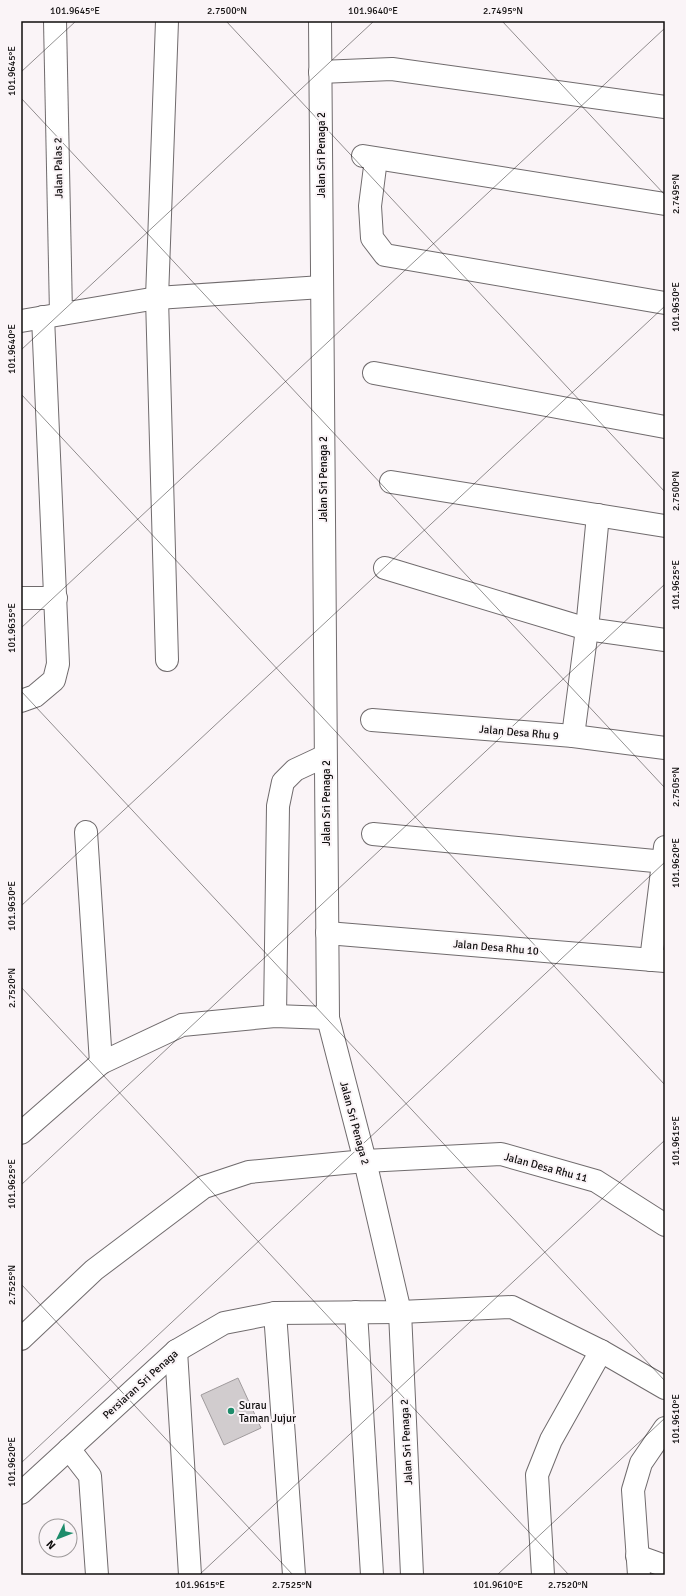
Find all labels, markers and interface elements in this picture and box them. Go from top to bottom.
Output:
text: 101.9645°E [50,5,100,17]
text: 2.7500°N [207,5,247,17]
text: 101.9640°E [348,5,398,17]
text: 2.7495°N [483,5,523,17]
text: 101.9645°E [6,46,18,96]
street label: Jalan Sri Penaga 2 [315,112,328,198]
street label: Jalan Palas 2 [51,137,66,199]
text: 2.7495°N [670,174,682,214]
text: 101.9630°E [670,282,682,332]
text: 101.9640°E [6,324,18,374]
street label: Jalan Sri Penaga 2 [317,436,330,522]
text: 2.7500°N [670,471,682,511]
text: 101.9625°E [670,560,682,610]
text: 101.9635°E [6,603,18,653]
street label: Jalan Desa Rhu 9 [479,723,559,742]
street label: Jalan Sri Penaga 2 [320,760,333,846]
text: 2.7505°N [670,767,682,807]
text: 101.9620°E [670,838,682,888]
text: 101.9630°E [6,881,18,931]
street label: Jalan Desa Rhu 10 [453,937,539,958]
text: 2.7520°N [6,968,18,1008]
street label: Jalan Sri Penaga 2 [337,1080,372,1166]
text: 101.9615°E [670,1116,682,1166]
street label: Jalan Desa Rhu 11 [503,1150,589,1185]
text: 101.9625°E [6,1159,18,1209]
text: 2.7525°N [6,1265,18,1305]
street label: Persiaran Sri Penaga [100,1347,181,1422]
text: 101.9610°E [670,1394,682,1444]
place label: Surau Taman Jujur [239,1399,296,1425]
street label: Jalan Sri Penaga 2 [398,1399,415,1485]
marker: Surau Taman Jujur [226,1406,236,1416]
text: 101.9620°E [6,1437,18,1487]
north arrow [38,1518,78,1558]
text: N [44,1537,58,1552]
text: 101.9615°E [175,1579,225,1591]
text: 2.7525°N [272,1579,312,1591]
text: 101.9610°E [473,1579,523,1591]
text: 2.7520°N [548,1579,588,1591]

